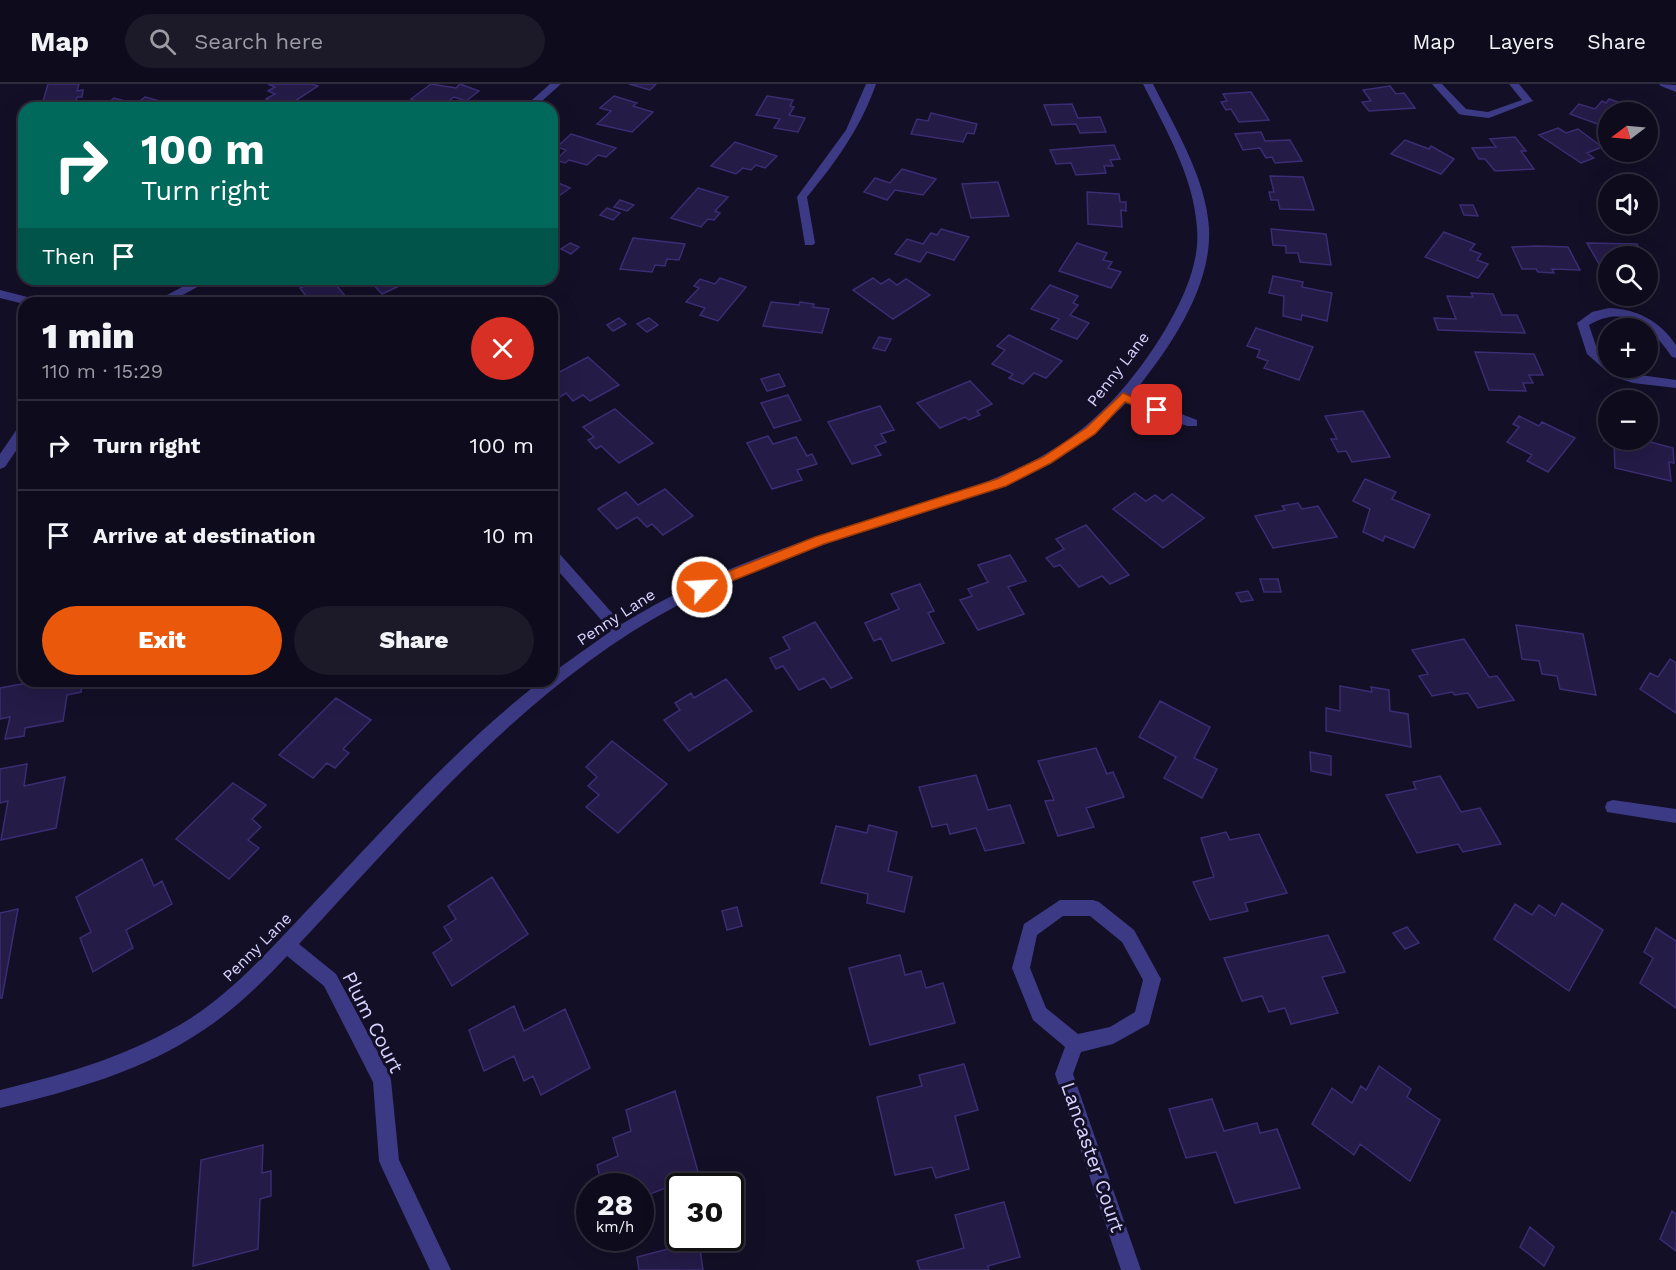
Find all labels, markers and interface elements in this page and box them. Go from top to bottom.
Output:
search box [125,14,545,68]
text: Map [30,25,89,58]
icon: search [146,25,179,58]
text: Search here [194,29,323,54]
text: Map [1412,29,1455,54]
text: Layers [1488,29,1554,54]
text: Share [1587,29,1646,54]
north arrow [1598,102,1658,162]
map controls [1598,102,1658,450]
text: 100 m [141,125,265,174]
icon: right [42,126,120,204]
button: sound [1598,174,1658,234]
text: Turn right [141,175,270,207]
icon: arrive [107,240,140,273]
text: Then [42,244,95,269]
button: search [1598,246,1658,306]
text: 1 min [42,315,135,357]
button: close [471,317,534,380]
button: + [1598,318,1658,378]
street label: Penny Lane [1083,328,1153,410]
text: 110 m · 15:29 [42,359,163,383]
pin [1131,384,1182,435]
button: − [1598,390,1658,450]
icon: arrive [1140,393,1173,426]
icon: right [42,429,75,462]
text: Turn right [93,433,200,458]
text: 100 m [470,433,534,458]
icon: arrive [42,519,75,552]
text: Arrive at destination [93,523,316,548]
text: 10 m [483,523,534,548]
position arrow [670,555,734,619]
street label: Penny Lane [573,585,659,649]
button: Exit [42,606,282,675]
button: Share [294,606,534,675]
street label: Penny Lane [219,909,295,985]
street label: Plum Court [337,967,409,1077]
street label: Lancaster Court [1056,1079,1130,1236]
speed limit sign: 30 [666,1173,744,1251]
text: 28 [597,1187,633,1222]
text: km/h [596,1218,634,1236]

